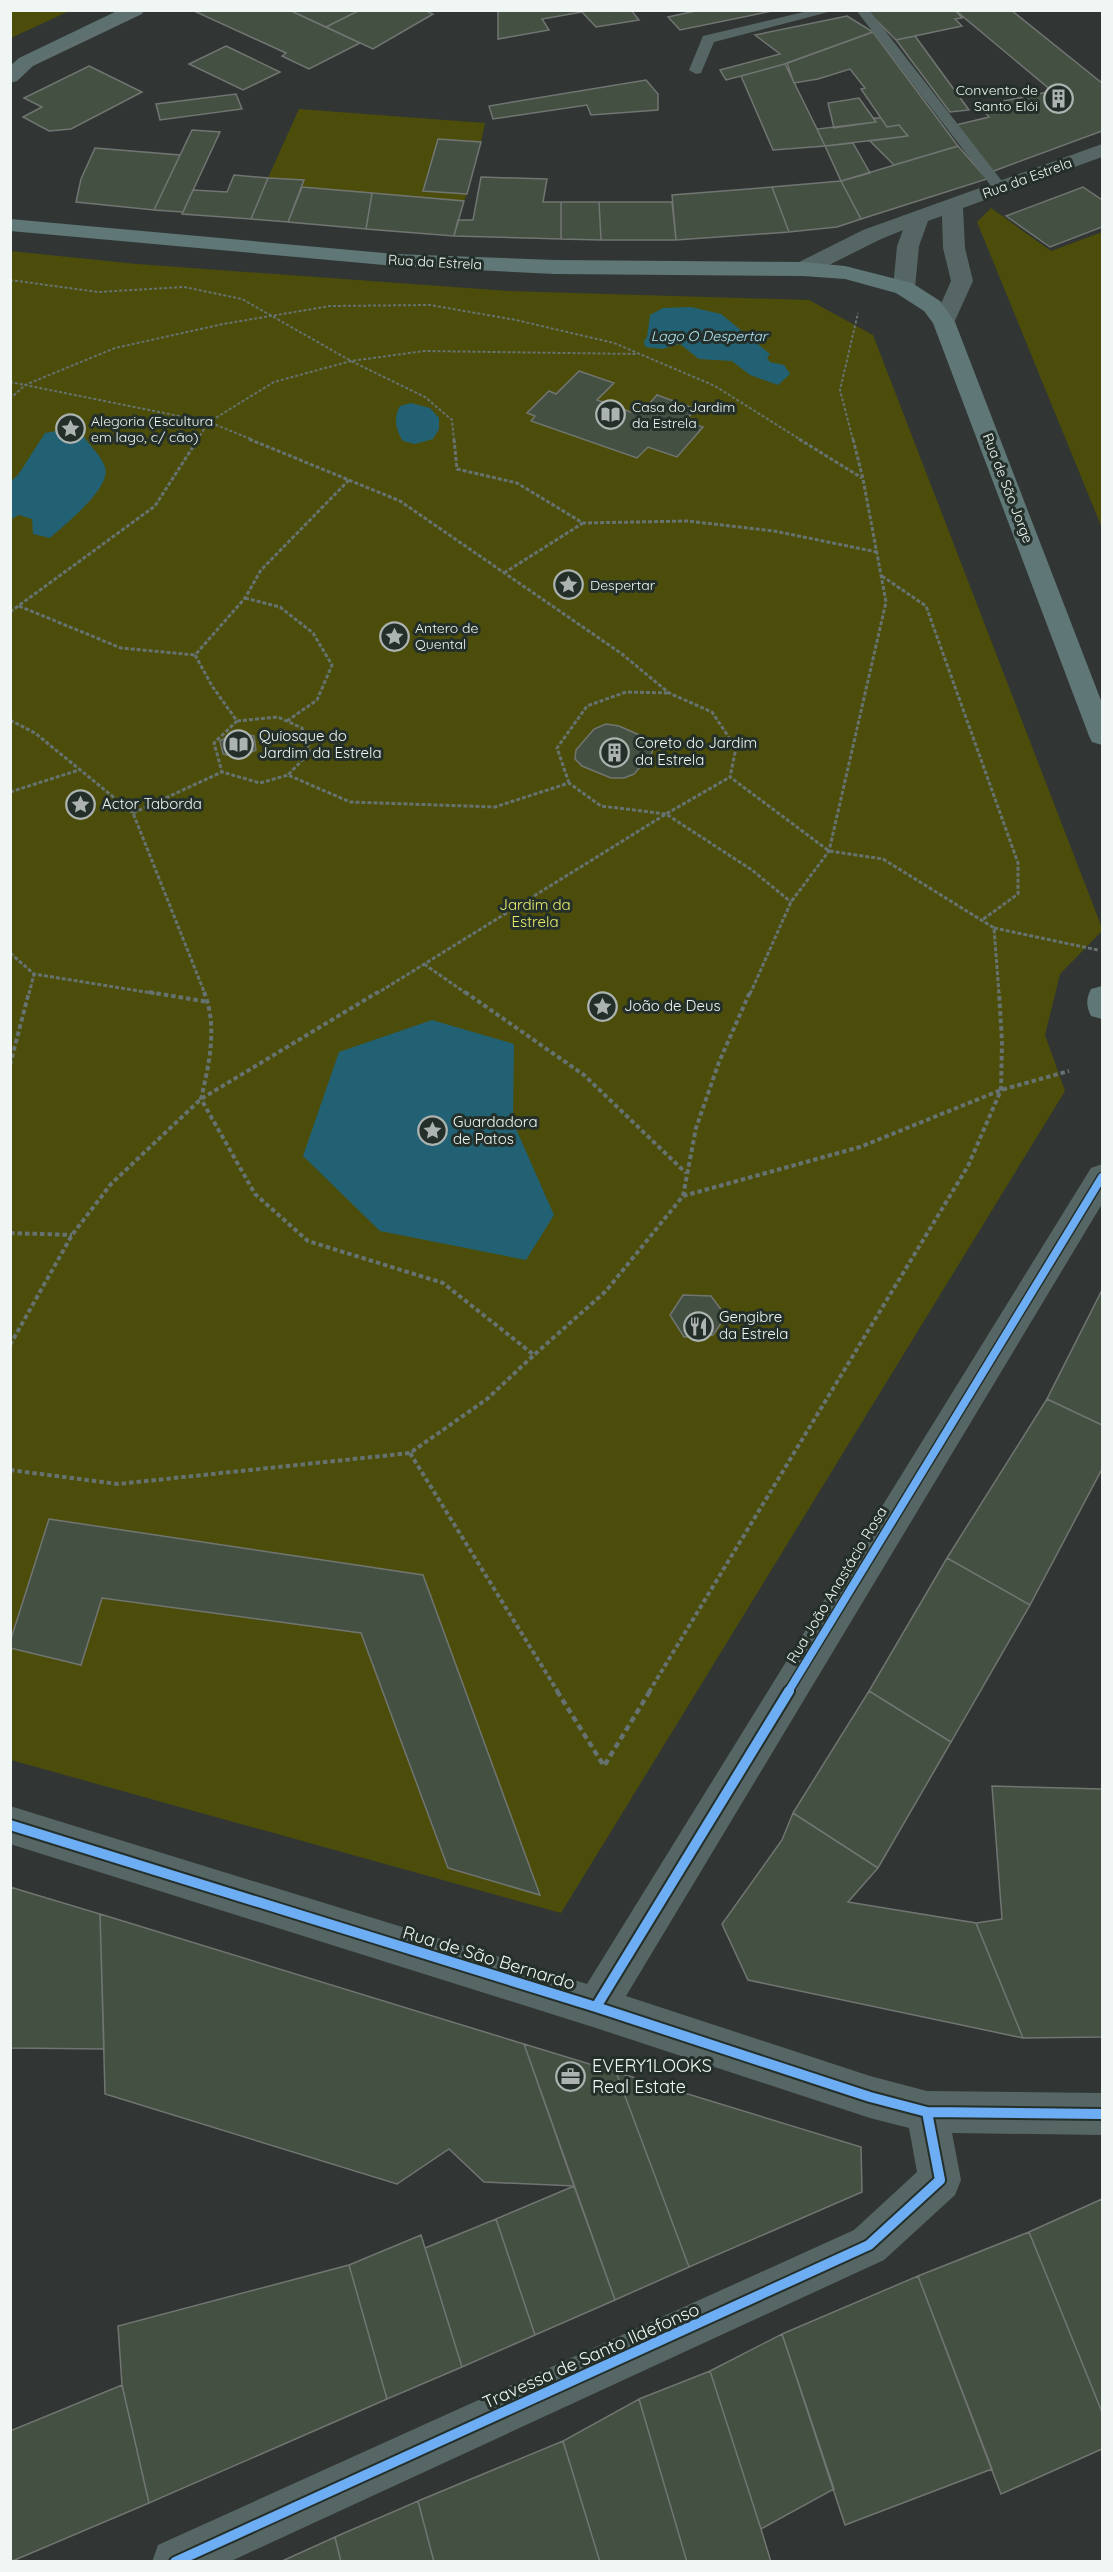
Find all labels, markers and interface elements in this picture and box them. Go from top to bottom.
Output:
place label: Convento de Santo Elói [956,81,1038,115]
building icon: Convento de Santo Elói [1043,82,1075,114]
street label: Rua da Estrela [980,153,1074,203]
street label: Rua da Estrela [387,251,483,273]
water label: Lago O Despertar [651,327,769,345]
place label: Casa do Jardim da Estrela [632,398,735,432]
library icon: Casa do Jardim da Estrela [595,399,627,431]
place label: Alegoria (Escultura em lago, c/ cão) [91,412,213,446]
place icon: Alegoria (Escultura em lago, c/ cão) [54,413,86,445]
street label: Rua de São Jorge [979,430,1037,546]
place icon: Despertar [553,569,585,601]
place label: Despertar [590,576,656,594]
place label: Antero de Quental [415,619,479,653]
place icon: Antero de Quental [378,620,410,652]
place label: Quiosque do Jardim da Estrela [259,726,382,762]
library icon: Quiosque do Jardim da Estrela [222,729,254,761]
place label: Coreto do Jardim da Estrela [635,733,757,769]
building icon: Coreto do Jardim da Estrela [598,736,630,768]
place icon: Actor Taborda [65,788,97,820]
place label: Actor Taborda [102,794,202,813]
park label: Jardim da Estrela [499,895,571,931]
place icon: João de Deus [587,990,619,1022]
place label: João de Deus [624,996,721,1015]
place label: Guardadora de Patos [453,1112,538,1148]
place icon: Guardadora de Patos [416,1115,448,1147]
place label: Gengibre da Estrela [719,1307,788,1343]
restaurant icon: Gengibre da Estrela [682,1310,714,1342]
street label: Rua João Anastácio Rosa [782,1503,891,1667]
street label: Rua de São Bernardo [400,1920,578,1995]
place label: EVERY1LOOKS Real Estate [592,2054,712,2098]
office icon: EVERY1LOOKS Real Estate [555,2060,587,2092]
street label: Travessa de Santo Ildefonso [479,2297,703,2414]

